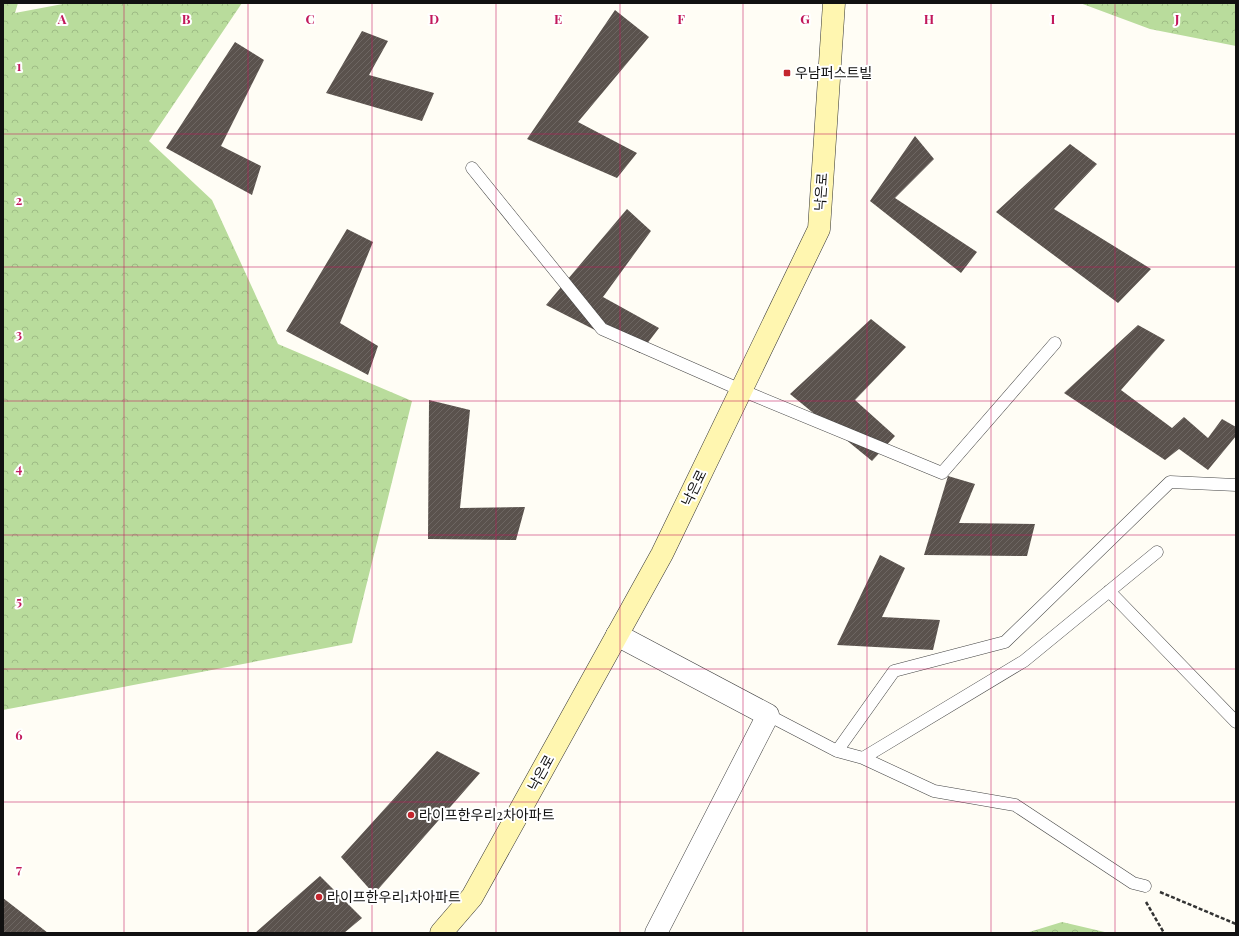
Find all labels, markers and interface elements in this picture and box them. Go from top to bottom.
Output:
text: A [57,10,67,27]
text: B [182,10,191,27]
text: C [305,10,315,27]
text: D [429,10,439,27]
text: E [554,10,562,27]
text: F [677,10,685,27]
text: G [800,10,810,27]
text: H [924,10,934,27]
text: I [1051,10,1056,27]
text: J [1174,10,1180,27]
text: 1 [17,57,22,74]
place label: 우남퍼스트빌 [795,63,872,82]
marker: 우남퍼스트빌 [782,68,792,78]
street label: 낙은로 [810,172,831,212]
text: 2 [16,191,23,208]
text: 3 [16,325,22,342]
text: 4 [16,459,23,476]
street label: 낙은로 [677,466,711,509]
text: 5 [16,592,22,609]
text: 6 [15,726,23,743]
street label: 낙은로 [523,751,558,794]
place label: 라이프한우리2차아파트 [419,805,555,824]
marker: 라이프한우리2차아파트 [406,810,416,820]
text: 7 [16,860,22,877]
place label: 라이프한우리1차아파트 [327,887,461,906]
marker: 라이프한우리1차아파트 [314,892,324,902]

